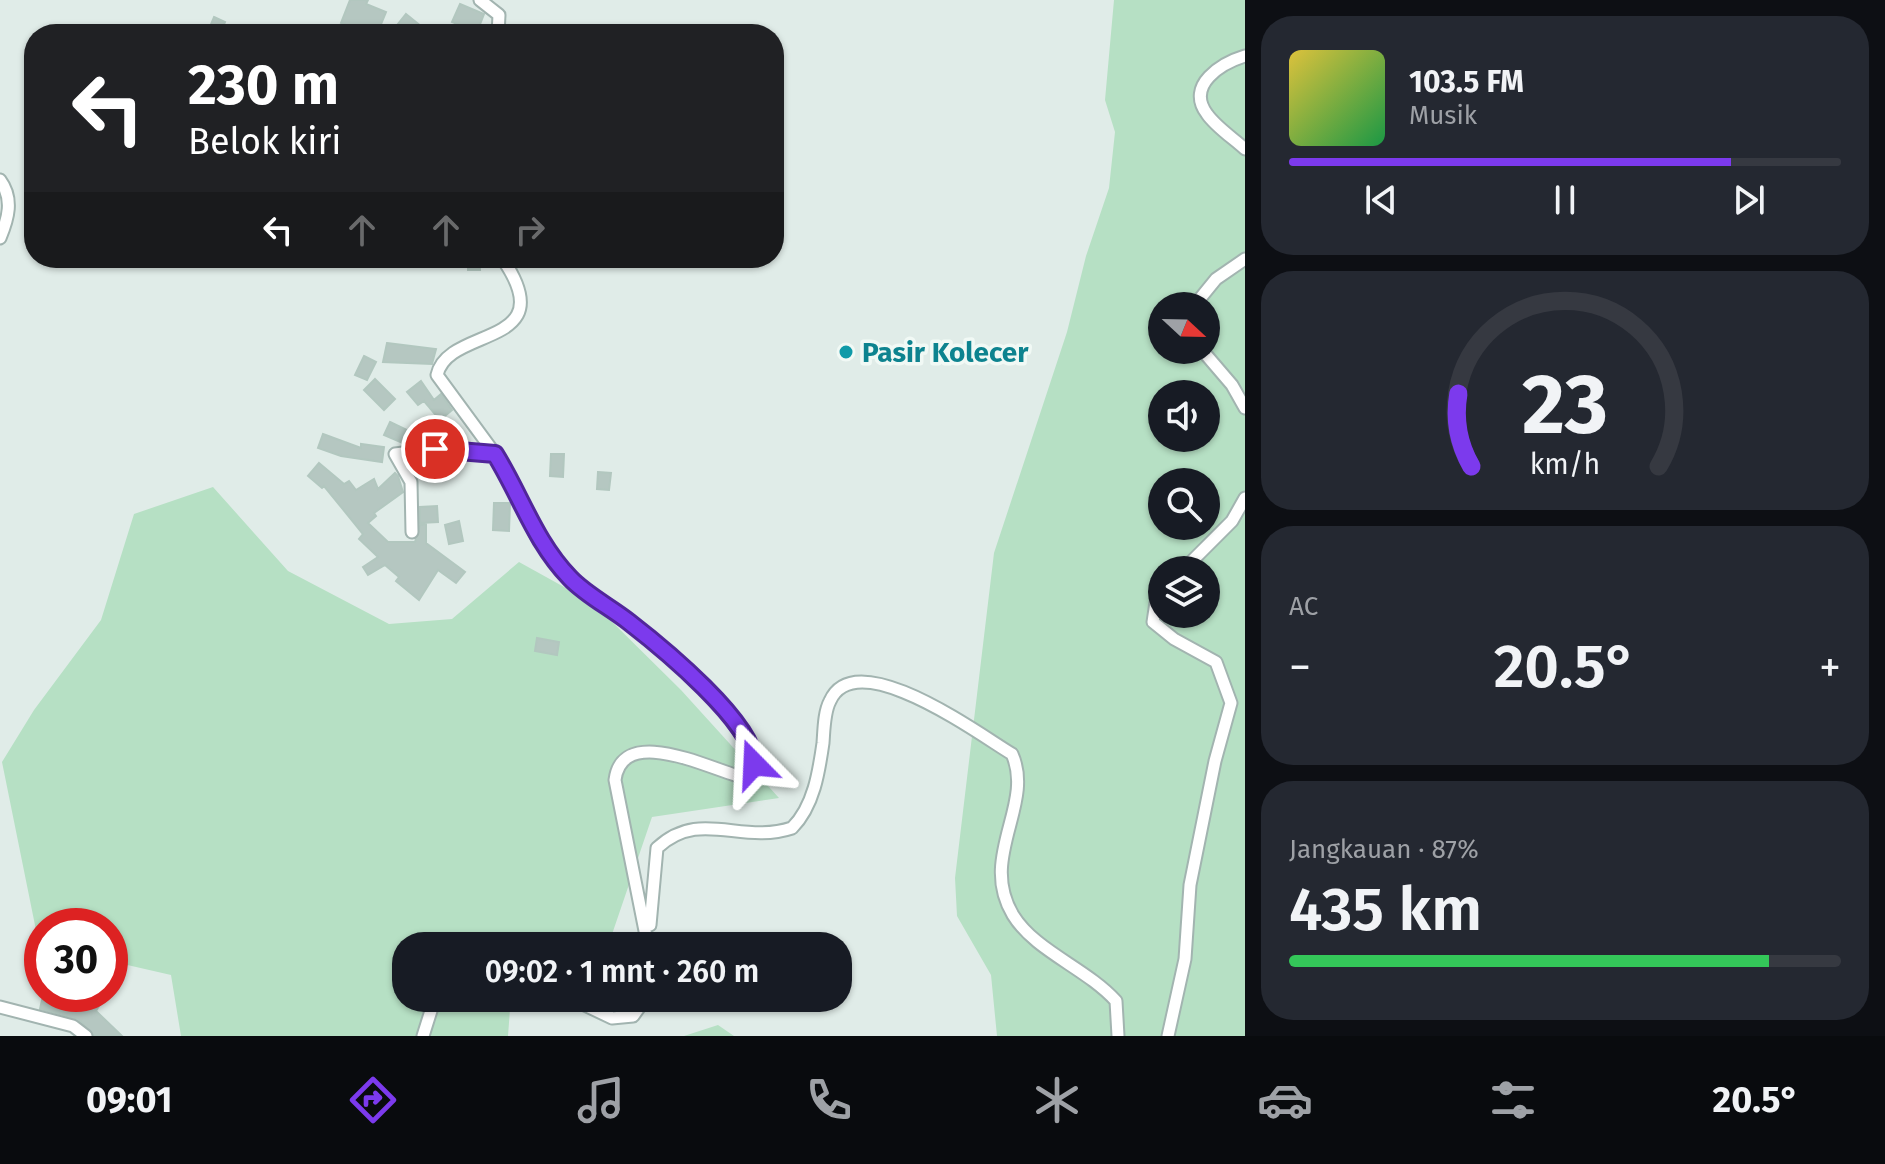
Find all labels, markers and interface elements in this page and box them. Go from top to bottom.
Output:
text: 230 m [188,52,339,119]
icon: left [56,56,160,160]
text: 103.5 FM [1409,64,1524,100]
text: Musik [1409,100,1477,131]
text: Belok kiri [188,120,342,164]
icon: previous [1359,178,1403,222]
icon: pause [1543,178,1587,222]
icon: next [1727,178,1771,222]
icon: left [256,208,300,252]
icon: ahead [340,208,384,252]
icon: ahead [424,208,468,252]
icon: right [508,208,552,252]
north arrow [1148,292,1220,364]
map controls [1148,292,1220,628]
place label: Pasir Kolecer [862,336,1029,369]
marker: Pasir Kolecer [837,343,855,361]
text: 23 [1522,354,1608,454]
button: sound [1148,380,1220,452]
pin [401,415,469,483]
icon: arrive [413,427,457,471]
text: km/h [1530,447,1600,482]
button: search [1148,468,1220,540]
button: layers [1148,556,1220,628]
text: AC [1289,591,1318,622]
text: 20.5° [1494,631,1636,703]
text: − [1289,641,1311,694]
text: + [1819,641,1841,694]
position arrow [712,722,796,806]
text: Jangkauan · 87% [1289,834,1479,865]
text: 435 km [1289,874,1482,946]
speed limit sign: 30 [24,908,128,1012]
text: 09:02 · 1 mnt · 260 m [485,954,759,990]
icon: directions [345,1072,401,1128]
icon: music [573,1072,629,1128]
icon: phone [801,1072,857,1128]
icon: climate [1029,1072,1085,1128]
icon: car [1257,1072,1313,1128]
icon: filters [1485,1072,1541,1128]
text: 09:01 [86,1078,172,1122]
text: 20.5° [1713,1078,1799,1122]

